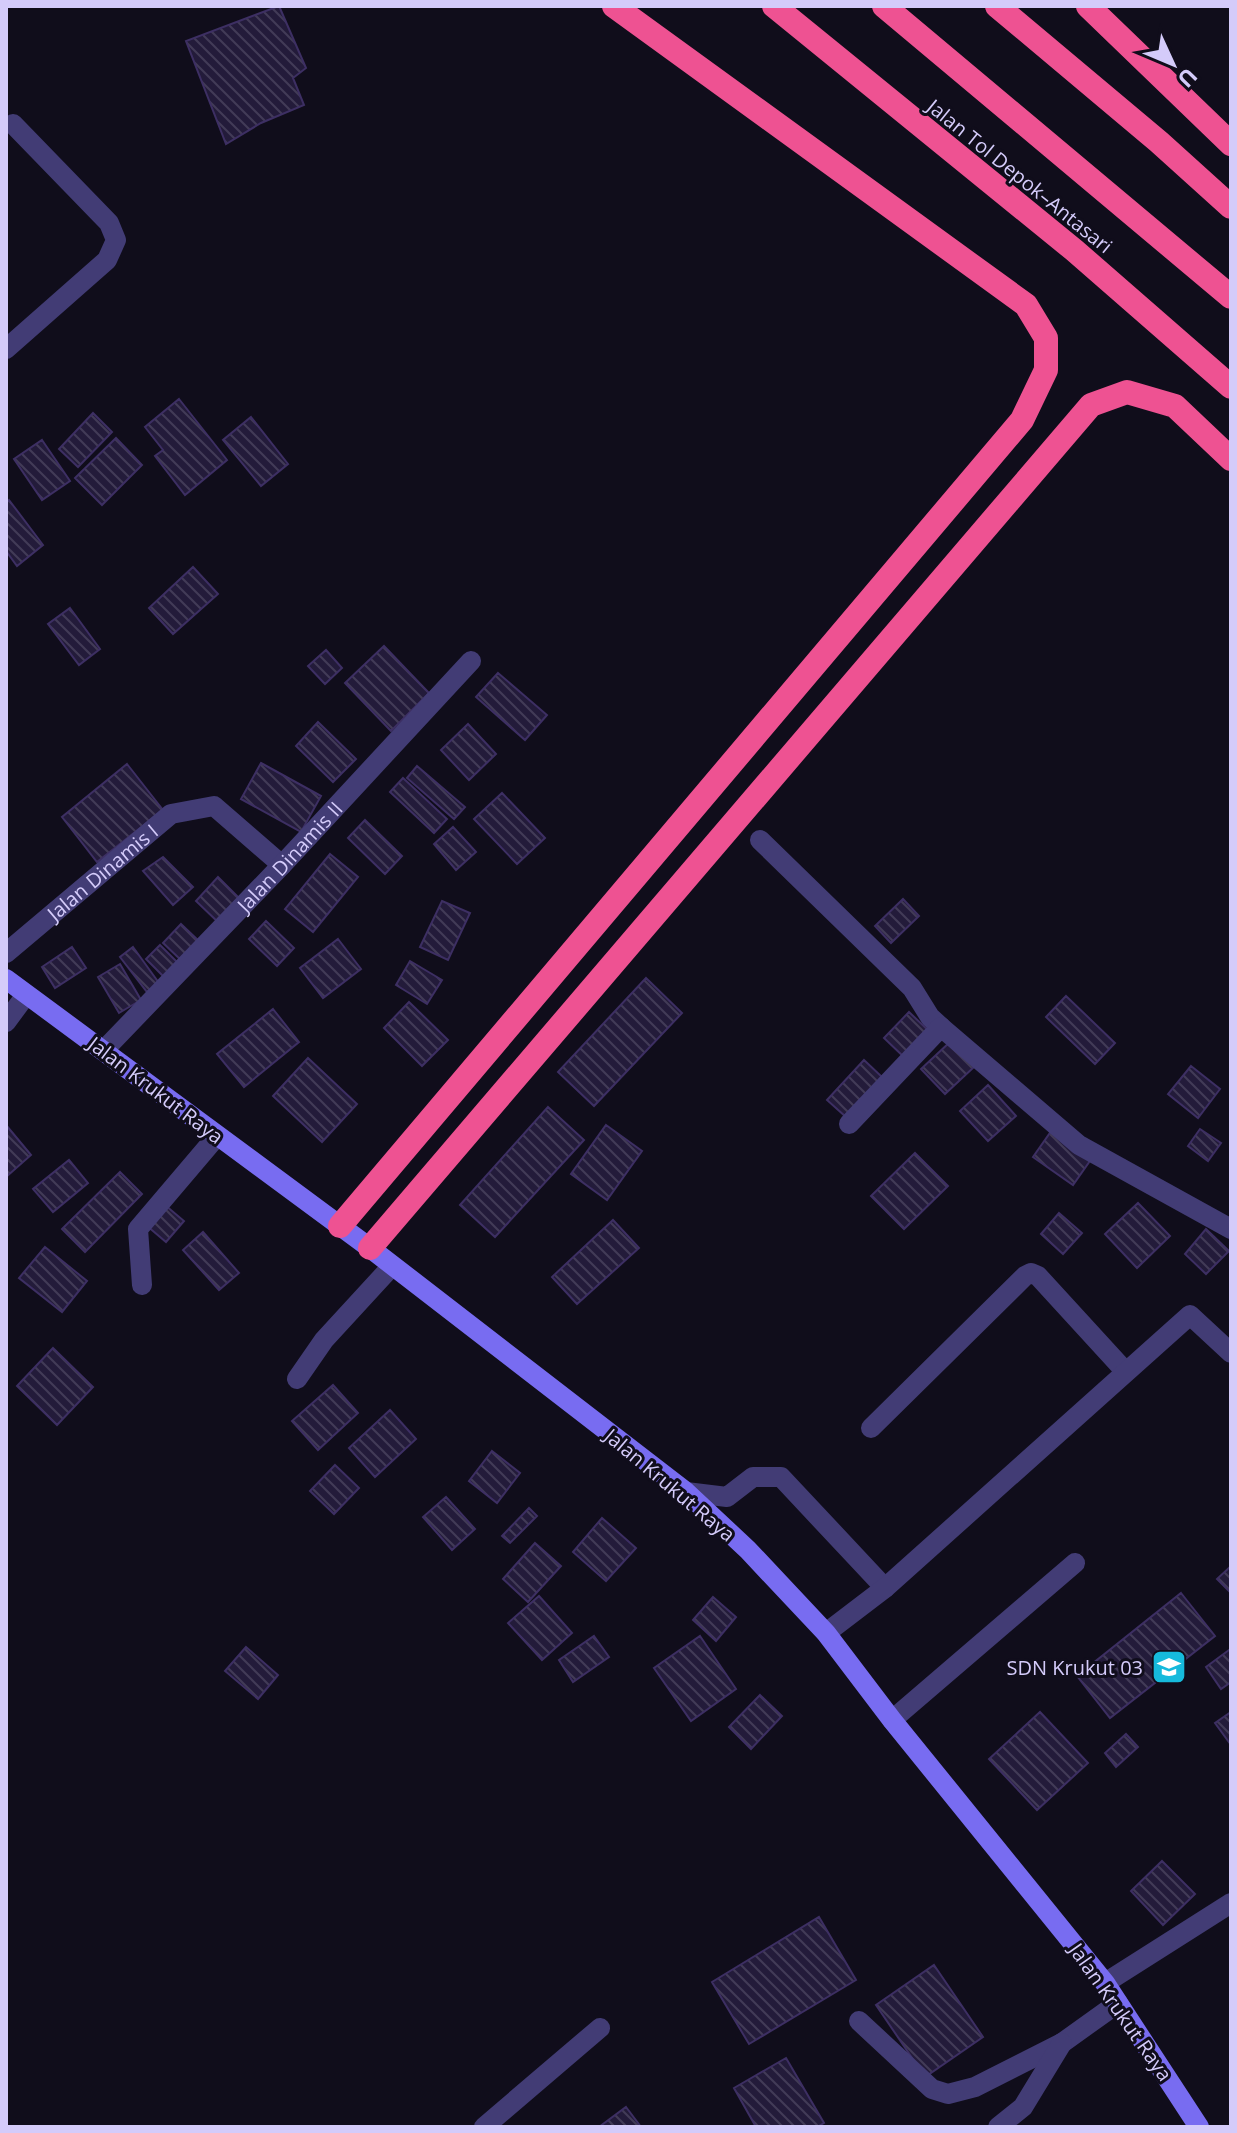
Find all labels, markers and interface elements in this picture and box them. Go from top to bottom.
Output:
north arrow [1133,24,1213,104]
text: U [1172,62,1205,95]
street label: Jalan Tol Depok–Antasari [920,92,1118,259]
street label: Jalan Dinamis II [229,795,348,919]
street label: Jalan Dinamis I [40,817,163,928]
street label: Jalan Krukut Raya [81,1029,229,1150]
street label: Jalan Krukut Raya [598,1421,741,1548]
school or university icon: SDN Krukut 03 [1150,1648,1188,1686]
place label: SDN Krukut 03 [1007,1654,1143,1681]
street label: Jalan Krukut Raya [1062,1936,1179,2086]

